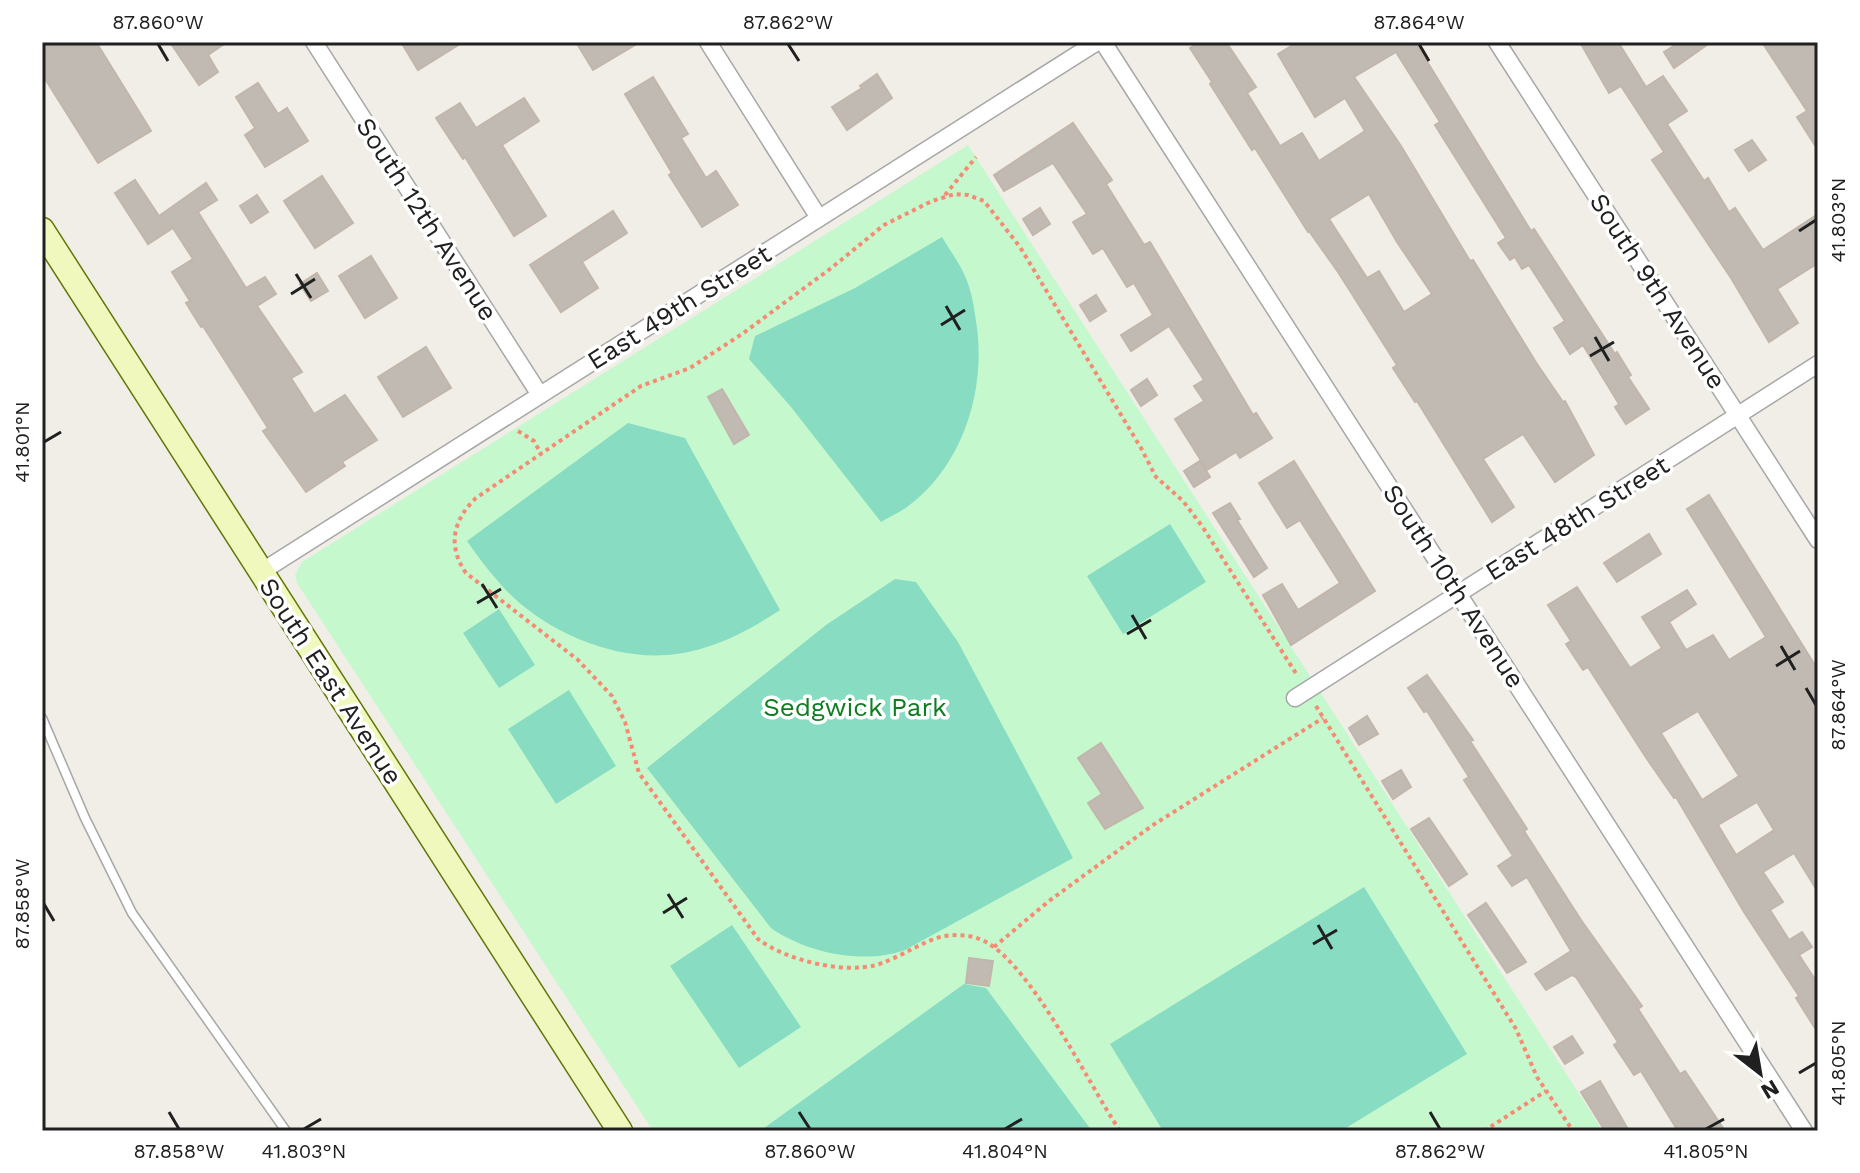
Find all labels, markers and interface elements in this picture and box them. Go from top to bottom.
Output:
text: 87.860°W [112,10,204,34]
text: 87.862°W [743,10,833,34]
text: 87.864°W [1373,10,1465,34]
street label: South 12th Avenue [350,112,504,326]
text: 41.803°N [1826,178,1850,262]
street label: South 9th Avenue [1584,188,1732,394]
street label: East 49th Street [582,238,776,376]
text: 41.801°N [10,401,34,483]
street label: East 48th Street [1480,449,1674,587]
street label: South 10th Avenue [1377,479,1531,693]
street label: South East Avenue [253,572,409,790]
text: 87.864°W [1826,659,1850,751]
park label: Sedgwick Park [763,692,947,722]
text: 87.858°W [10,859,34,949]
text: 41.805°N [1826,1020,1850,1106]
north arrow [1720,1033,1800,1113]
text: N [1757,1075,1783,1105]
text: 87.858°W [134,1139,224,1163]
text: 41.803°N [262,1139,346,1163]
text: 87.860°W [764,1139,856,1163]
text: 41.804°N [962,1139,1048,1163]
text: 87.862°W [1395,1139,1485,1163]
text: 41.805°N [1663,1139,1749,1163]

